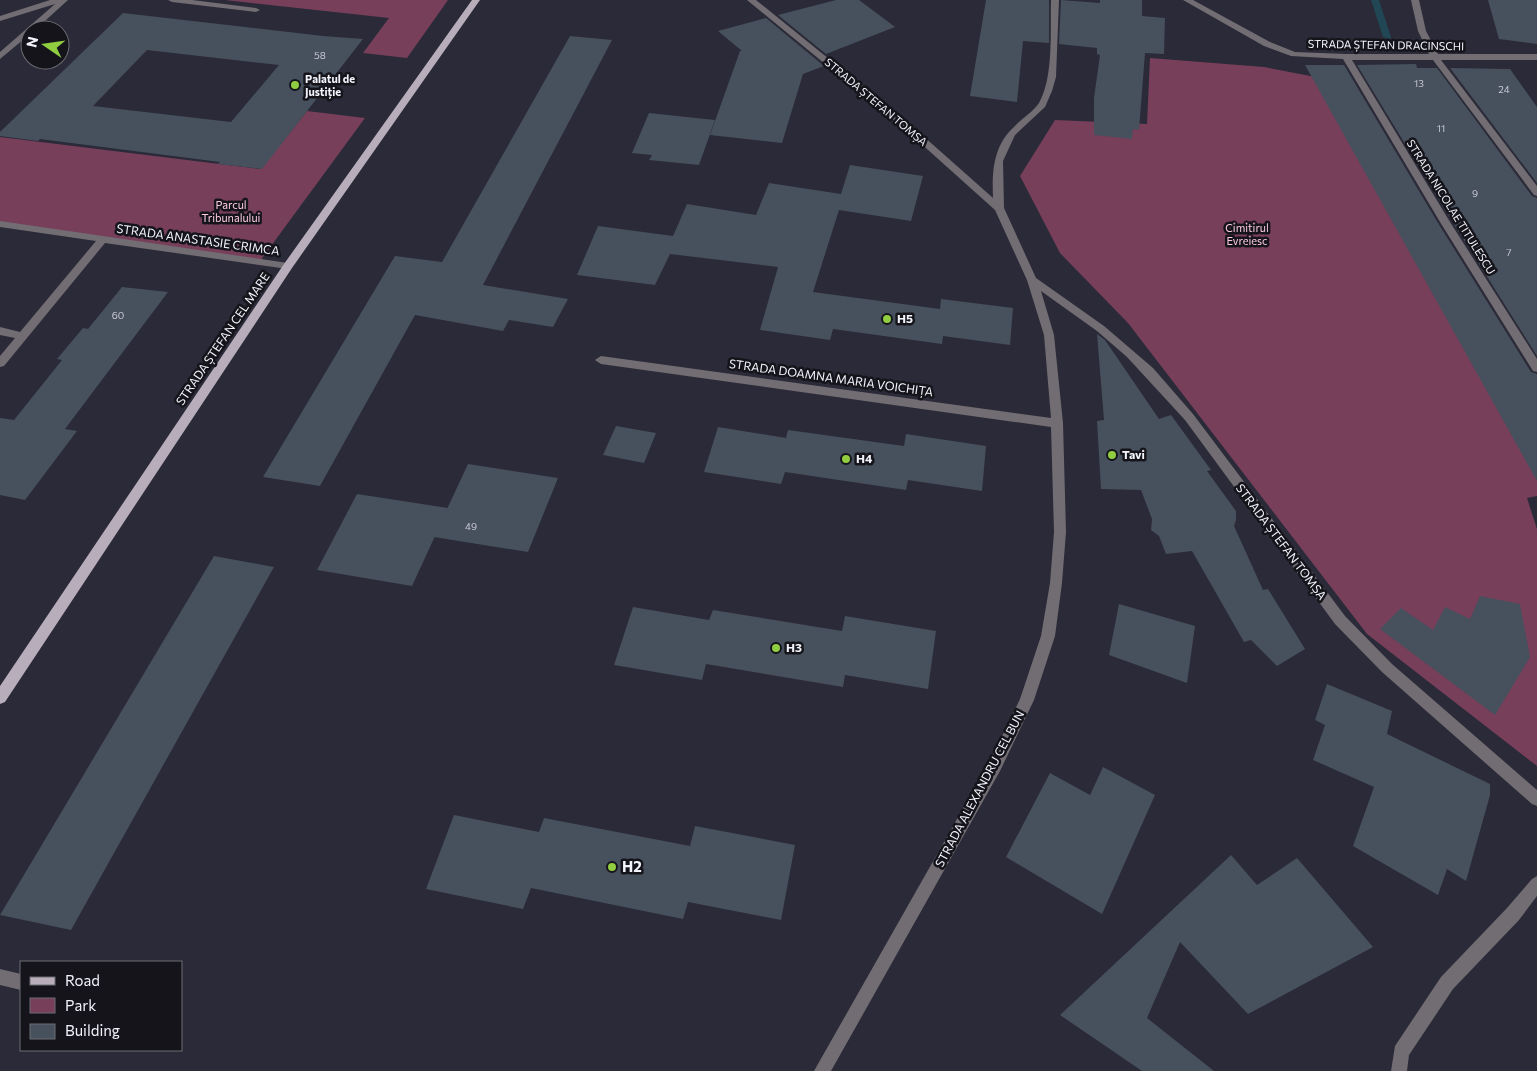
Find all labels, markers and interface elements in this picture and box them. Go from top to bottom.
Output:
north arrow [20,20,70,70]
text: N [22,35,41,49]
street label: STRADA ȘTEFAN DRACINSCHI [1308,37,1464,53]
house number: 58 [314,49,326,61]
street label: STRADA ȘTEFAN TOMȘA [822,55,930,149]
place label: Palatul de Justiție [305,72,355,99]
house number: 13 [1414,77,1424,89]
marker: Palatul de Justiție [289,79,301,91]
house number: 24 [1498,83,1510,95]
house number: 11 [1437,122,1445,134]
street label: STRADA NICOLAE TITULESCU [1405,137,1498,276]
house number: 9 [1472,187,1478,199]
park label: Parcul Tribunalului [202,198,261,224]
street label: STRADA ANASTASIE CRIMCA [116,221,281,257]
park label: Cimitirul Evreiesc [1225,221,1269,247]
house number: 7 [1506,246,1512,258]
street label: STRADA ȘTEFAN CEL MARE [172,269,273,408]
house number: 60 [112,309,124,321]
place label: H5 [897,311,913,325]
marker: H5 [881,313,893,325]
street label: STRADA DOAMNA MARIA VOICHIȚA [728,356,934,400]
place label: Tavi [1122,447,1145,461]
marker: Tavi [1106,449,1118,461]
place label: H4 [856,451,873,465]
marker: H4 [840,453,852,465]
street label: STRADA ȘTEFAN TOMȘA [1233,481,1330,603]
house number: 49 [465,520,477,532]
place label: H3 [786,640,802,654]
marker: H3 [770,642,782,654]
street label: STRADA ALEXANDRU CEL BUN [932,708,1026,869]
place label: H2 [622,857,642,875]
marker: H2 [606,861,618,873]
legend [20,961,182,1051]
text: Road [65,971,100,989]
text: Park [65,996,96,1014]
text: Building [65,1021,120,1039]

